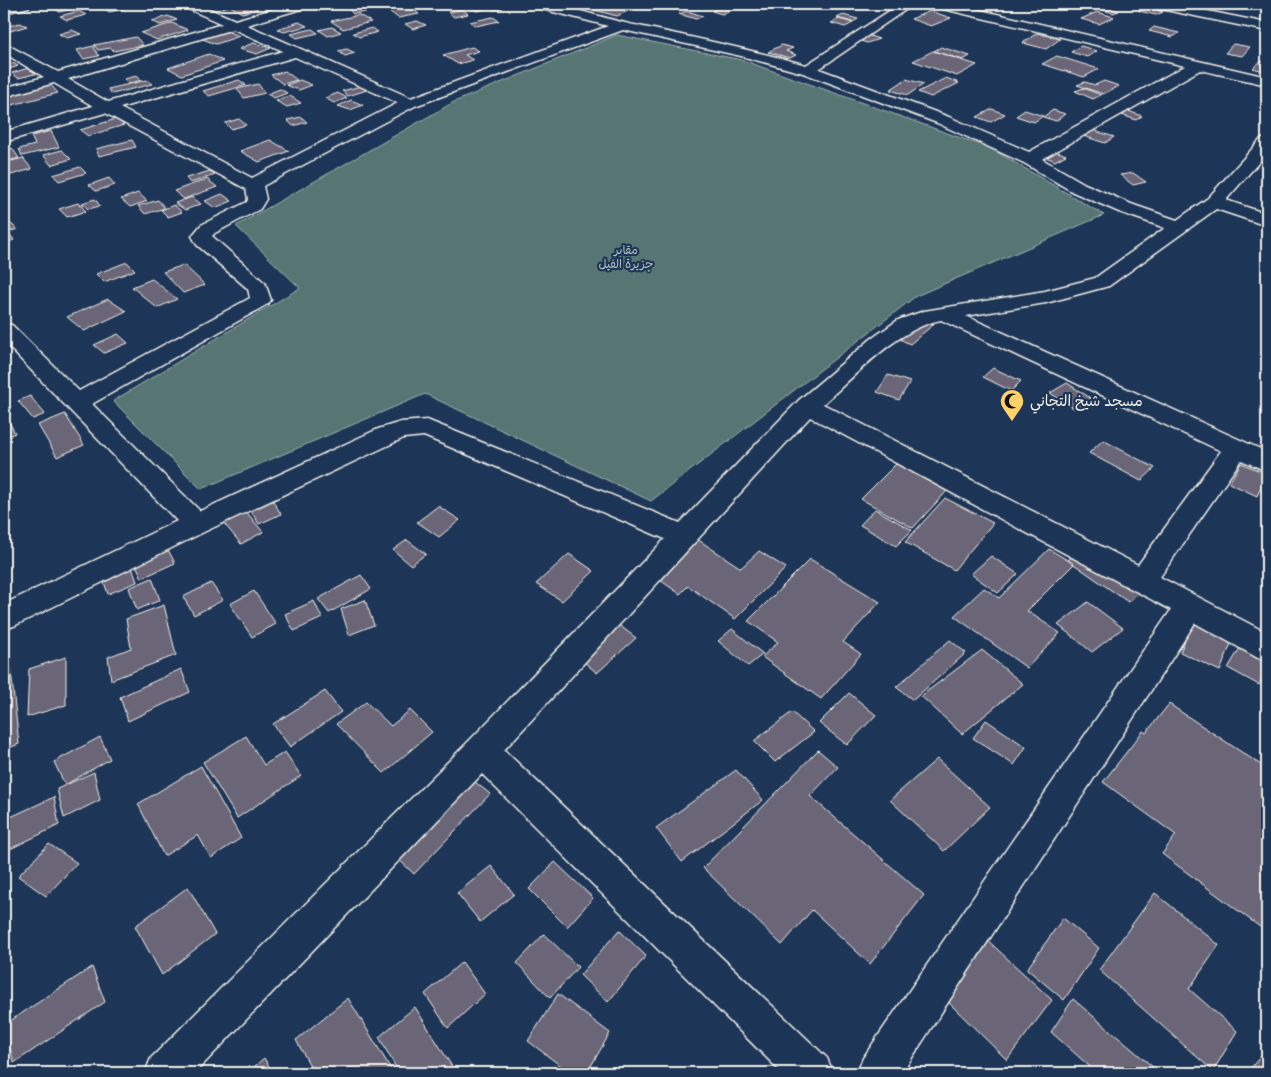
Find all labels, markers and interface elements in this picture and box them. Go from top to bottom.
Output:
park label: مقابر جزيرة الفيل [598,239,654,275]
mosque icon: مسجد شيخ التجاني [999,388,1025,422]
place label: مسجد شيخ التجاني [1030,388,1143,414]

